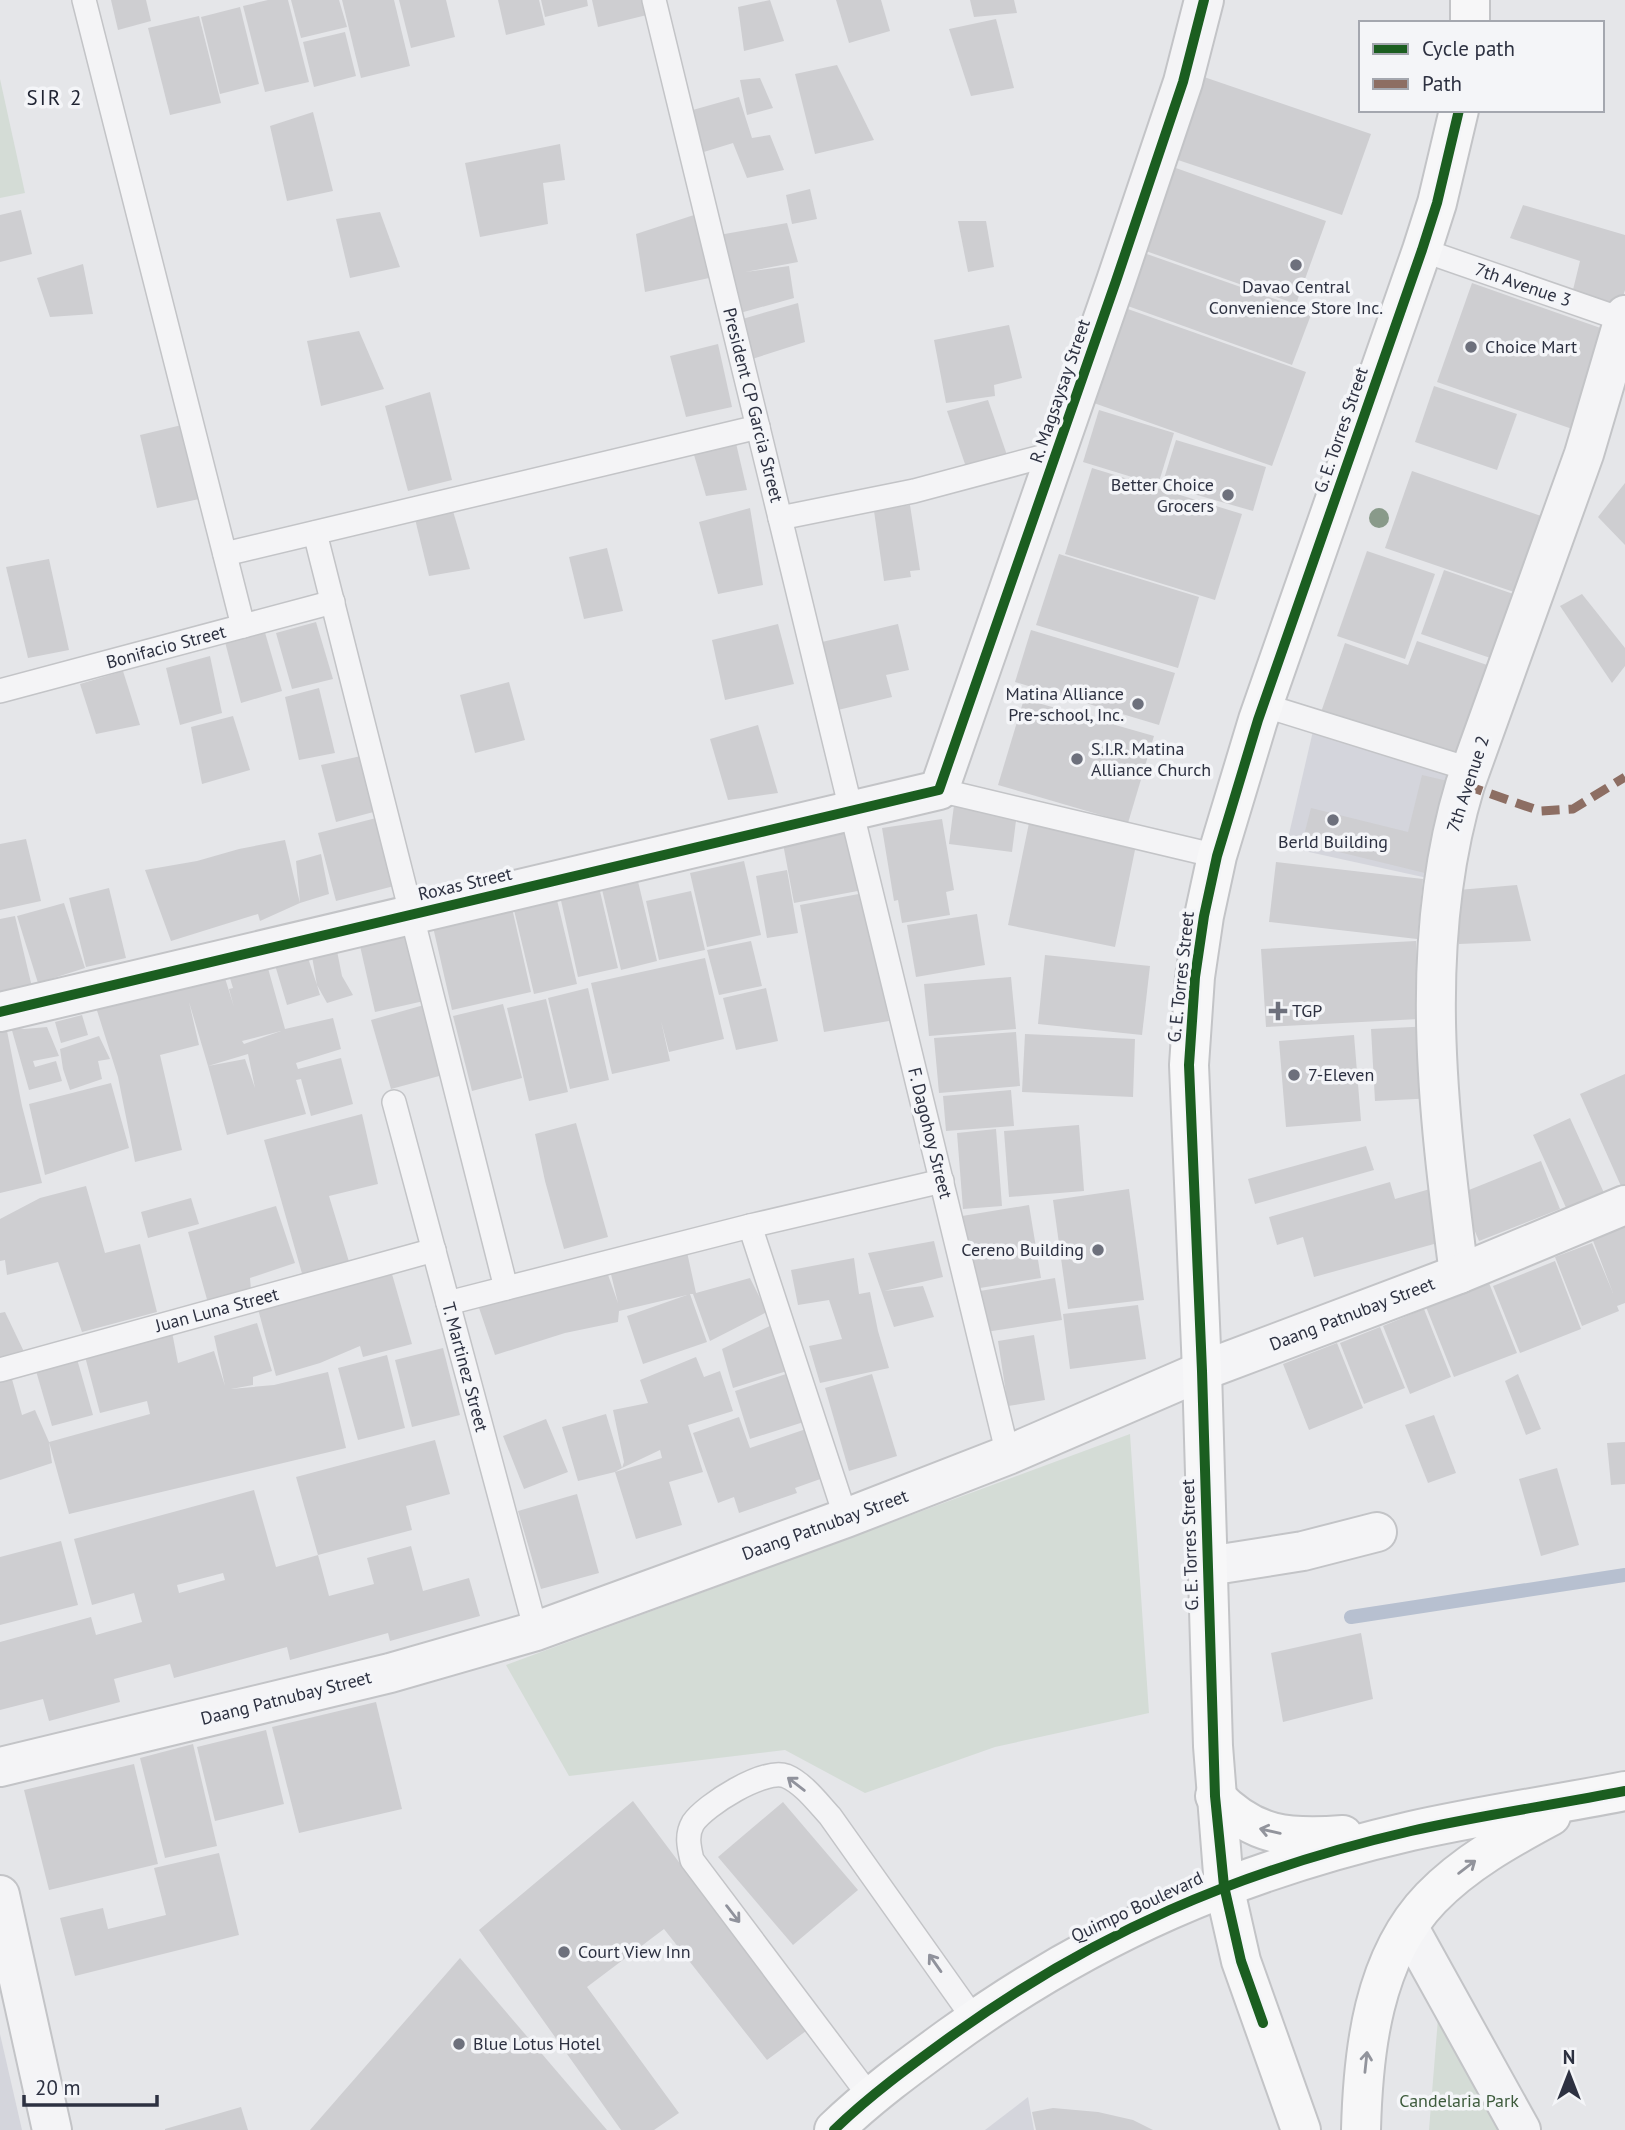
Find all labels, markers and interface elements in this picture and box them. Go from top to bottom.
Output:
legend [1359,21,1604,112]
text: Cycle path [1422,35,1515,62]
text: Path [1422,70,1462,97]
district label: SIR 2 [27,84,83,111]
marker: Davao Central Convenience Store Inc. [1288,257,1304,273]
street label: 7th Avenue 3 [1472,257,1574,312]
place label: Davao Central Convenience Store Inc. [1209,275,1383,319]
street label: President CP Garcia Street [718,305,789,505]
street label: R. Magsaysay Street [1024,316,1095,466]
place label: Choice Mart [1485,335,1577,358]
marker: Choice Mart [1463,339,1479,355]
street label: G. E. Torres Street [1308,364,1373,496]
place label: Better Choice Grocers [1111,473,1214,517]
marker: Better Choice Grocers [1220,487,1236,503]
street label: Bonifacio Street [104,620,228,674]
place label: Matina Alliance Pre-school, Inc. [1005,682,1124,726]
marker: Matina Alliance Pre-school, Inc. [1130,696,1146,712]
street label: 7th Avenue 2 [1441,733,1494,835]
place label: S.I.R. Matina Alliance Church [1091,737,1211,781]
marker: S.I.R. Matina Alliance Church [1069,751,1085,767]
marker: Berld Building [1325,812,1341,828]
place label: Berld Building [1278,830,1388,853]
street label: Roxas Street [416,862,514,905]
street label: G. E. Torres Street [1162,910,1199,1044]
place label: TGP [1292,999,1322,1022]
marker: TGP [1270,1003,1286,1019]
place label: 7-Eleven [1308,1063,1374,1086]
street label: F. Dagohoy Street [903,1065,958,1201]
marker: 7-Eleven [1286,1067,1302,1083]
place label: Cereno Building [961,1238,1084,1261]
marker: Cereno Building [1090,1242,1106,1258]
street label: Daang Patnubay Street [1266,1271,1438,1356]
street label: Juan Luna Street [152,1282,281,1337]
street label: T. Martinez Street [437,1300,494,1434]
street label: G. E. Torres Street [1176,1479,1203,1611]
street label: Daang Patnubay Street [739,1484,911,1565]
street label: Daang Patnubay Street [198,1665,374,1730]
one-way arrow [788,1776,806,1791]
one-way arrow [1259,1824,1282,1838]
one-way arrow [1458,1859,1476,1874]
street label: Quimpo Boulevard [1067,1866,1206,1947]
one-way arrow [726,1904,741,1922]
place label: Court View Inn [578,1940,691,1963]
marker: Court View Inn [556,1944,572,1960]
one-way arrow [928,1954,942,1973]
place label: Blue Lotus Hotel [473,2032,601,2055]
marker: Blue Lotus Hotel [451,2036,467,2052]
north arrow [1534,2039,1604,2109]
text: N [1563,2045,1575,2069]
one-way arrow [1359,2051,1372,2074]
scale bar [24,2064,158,2108]
text: 20 m [35,2074,81,2101]
park label: Candelaria Park [1399,2089,1519,2112]

